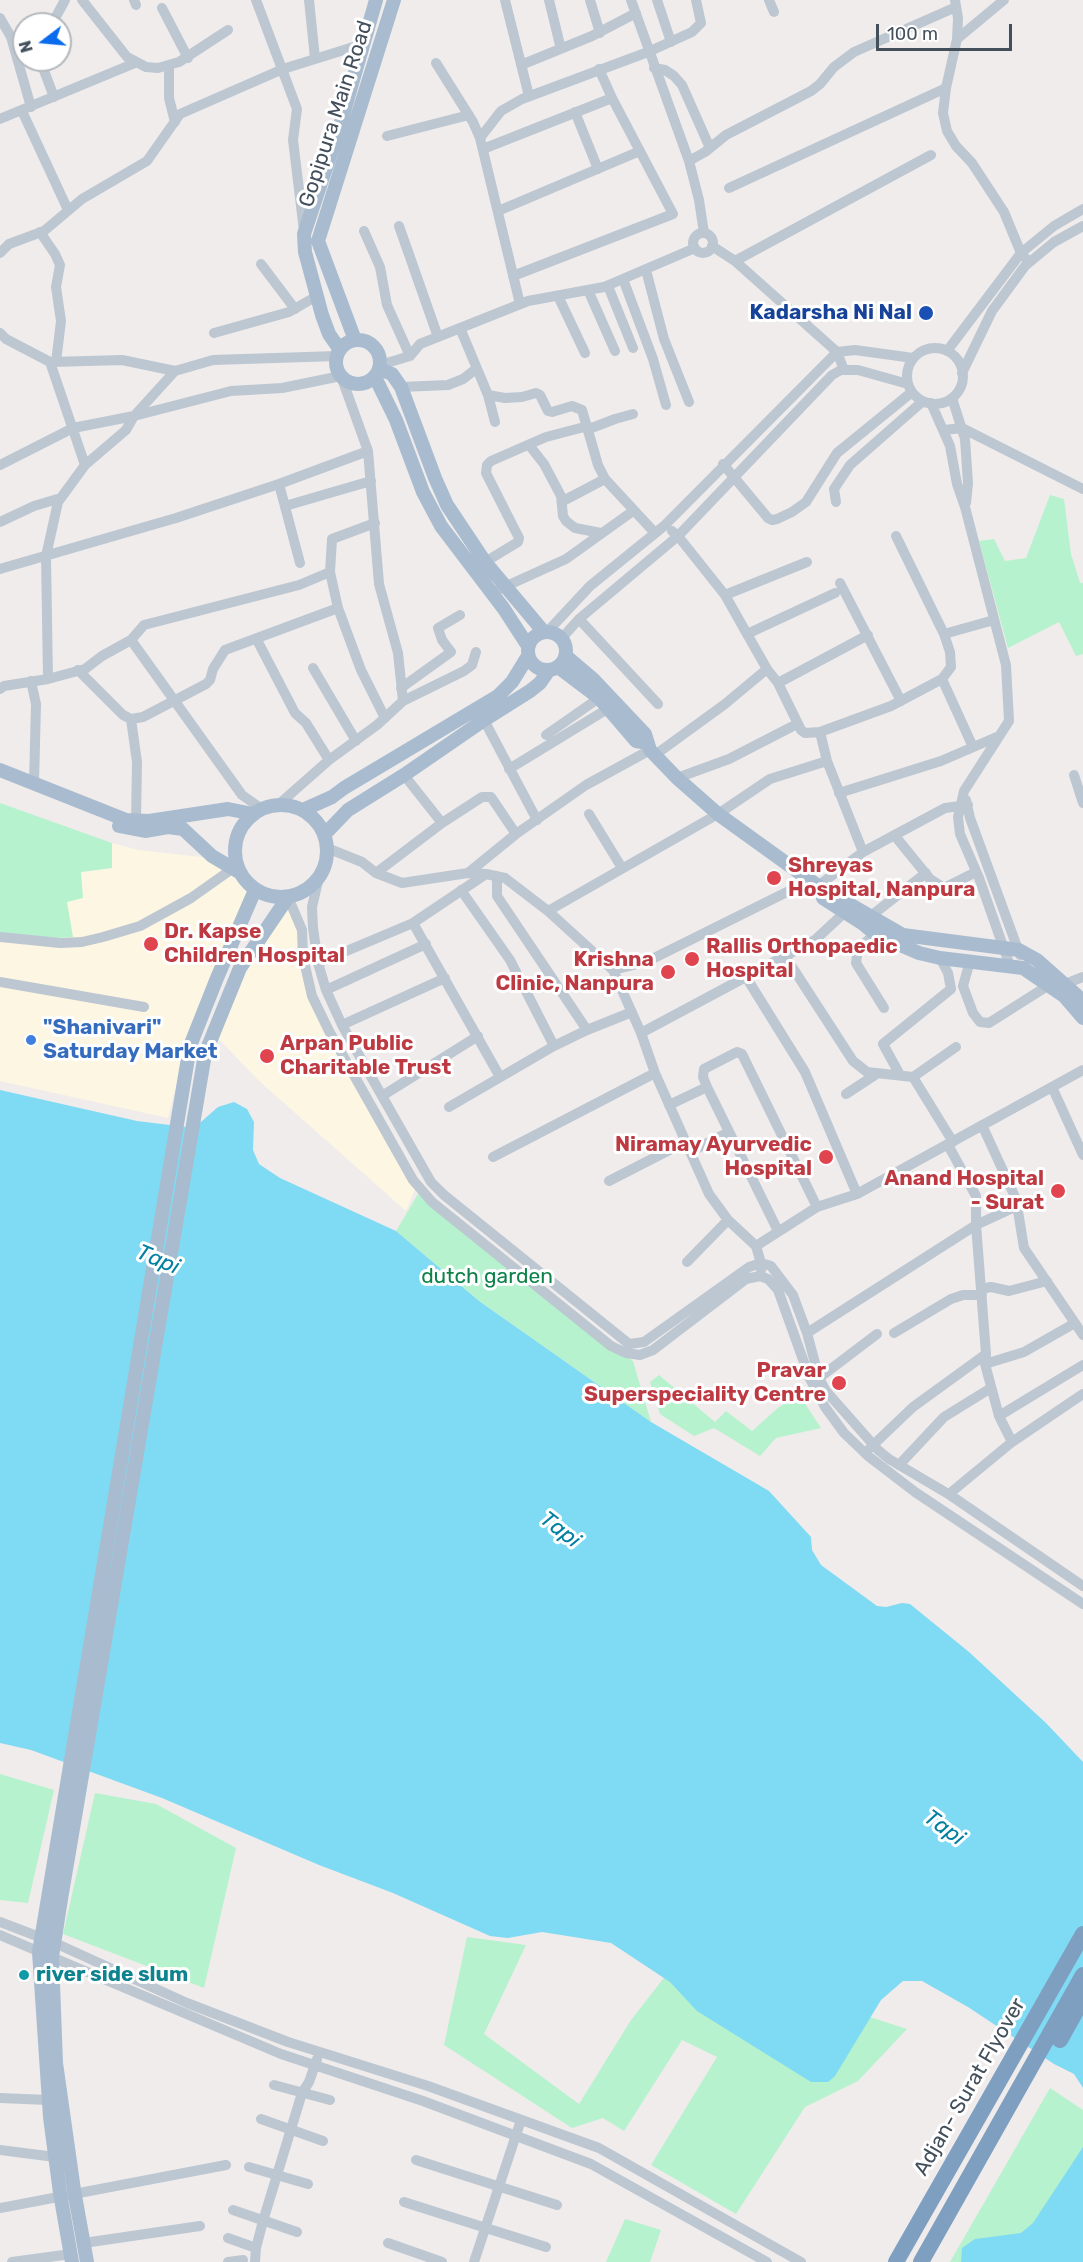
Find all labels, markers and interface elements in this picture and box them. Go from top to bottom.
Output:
north arrow [12,12,72,72]
scale bar [879,12,1016,50]
street label: Gopipura Main Road [294,18,378,210]
text: 100 m [887,23,938,45]
text: N [15,38,37,55]
place label: Kadarsha Ni Nal [749,300,912,326]
marker: Kadarsha Ni Nal [917,304,935,322]
place label: Shreyas Hospital, Nanpura [788,853,975,903]
marker: Shreyas Hospital, Nanpura [765,869,783,887]
place label: Dr. Kapse Children Hospital [164,919,345,969]
place label: Rallis Orthopaedic Hospital [706,934,898,984]
marker: Dr. Kapse Children Hospital [142,935,160,953]
place label: Krishna Clinic, Nanpura [496,947,654,997]
marker: Rallis Orthopaedic Hospital [683,950,701,968]
marker: Krishna Clinic, Nanpura [659,963,677,981]
place label: "Shanivari" Saturday Market [43,1015,218,1065]
place label: Arpan Public Charitable Trust [280,1031,451,1081]
marker: "Shanivari" Saturday Market [24,1033,38,1047]
marker: Arpan Public Charitable Trust [258,1047,276,1065]
place label: Niramay Ayurvedic Hospital [615,1132,812,1182]
marker: Niramay Ayurvedic Hospital [817,1148,835,1166]
place label: Anand Hospital - Surat [884,1166,1044,1216]
marker: Anand Hospital - Surat [1049,1182,1067,1200]
water label: Tapi [133,1239,183,1281]
park label: dutch garden [421,1264,553,1290]
place label: Pravar Superspeciality Centre [584,1358,826,1408]
marker: Pravar Superspeciality Centre [830,1374,848,1392]
water label: Tapi [535,1506,585,1554]
water label: Tapi [918,1804,970,1852]
place label: river side slum [36,1962,188,1988]
marker: river side slum [17,1968,31,1982]
street label: Adjan- Surat Flyover [909,1994,1031,2180]

